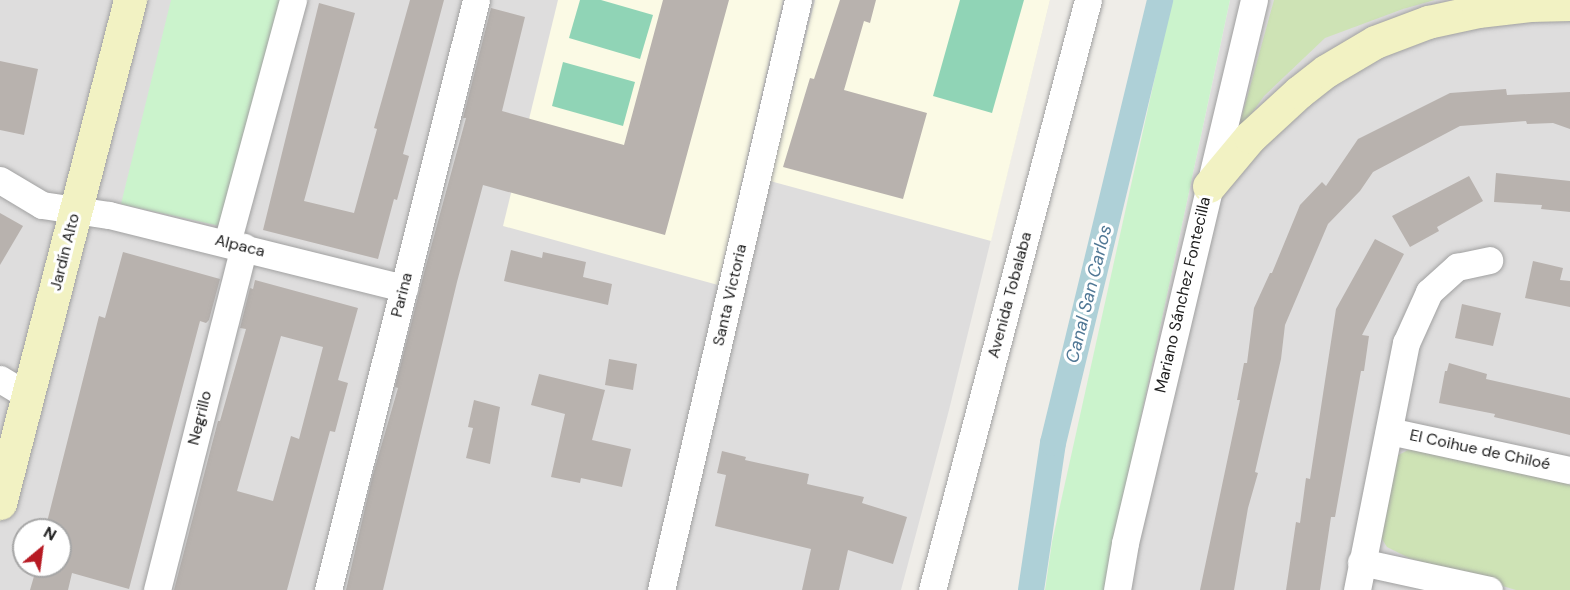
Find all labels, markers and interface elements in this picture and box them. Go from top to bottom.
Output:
street label: Mariano Sánchez Fontecilla [1151,195,1215,395]
street label: Jardín Alto [46,211,84,293]
water label: Canal San Carlos [1061,223,1117,365]
street label: Avenida Tobalaba [984,230,1036,360]
street label: Alpaca [213,231,267,261]
street label: Santa Victoria [709,242,751,348]
street label: Parina [387,271,417,319]
street label: Negrillo [184,389,216,447]
street label: El Coihue de Chiloé [1408,426,1552,474]
north arrow [12,518,72,578]
text: N [40,522,60,546]

